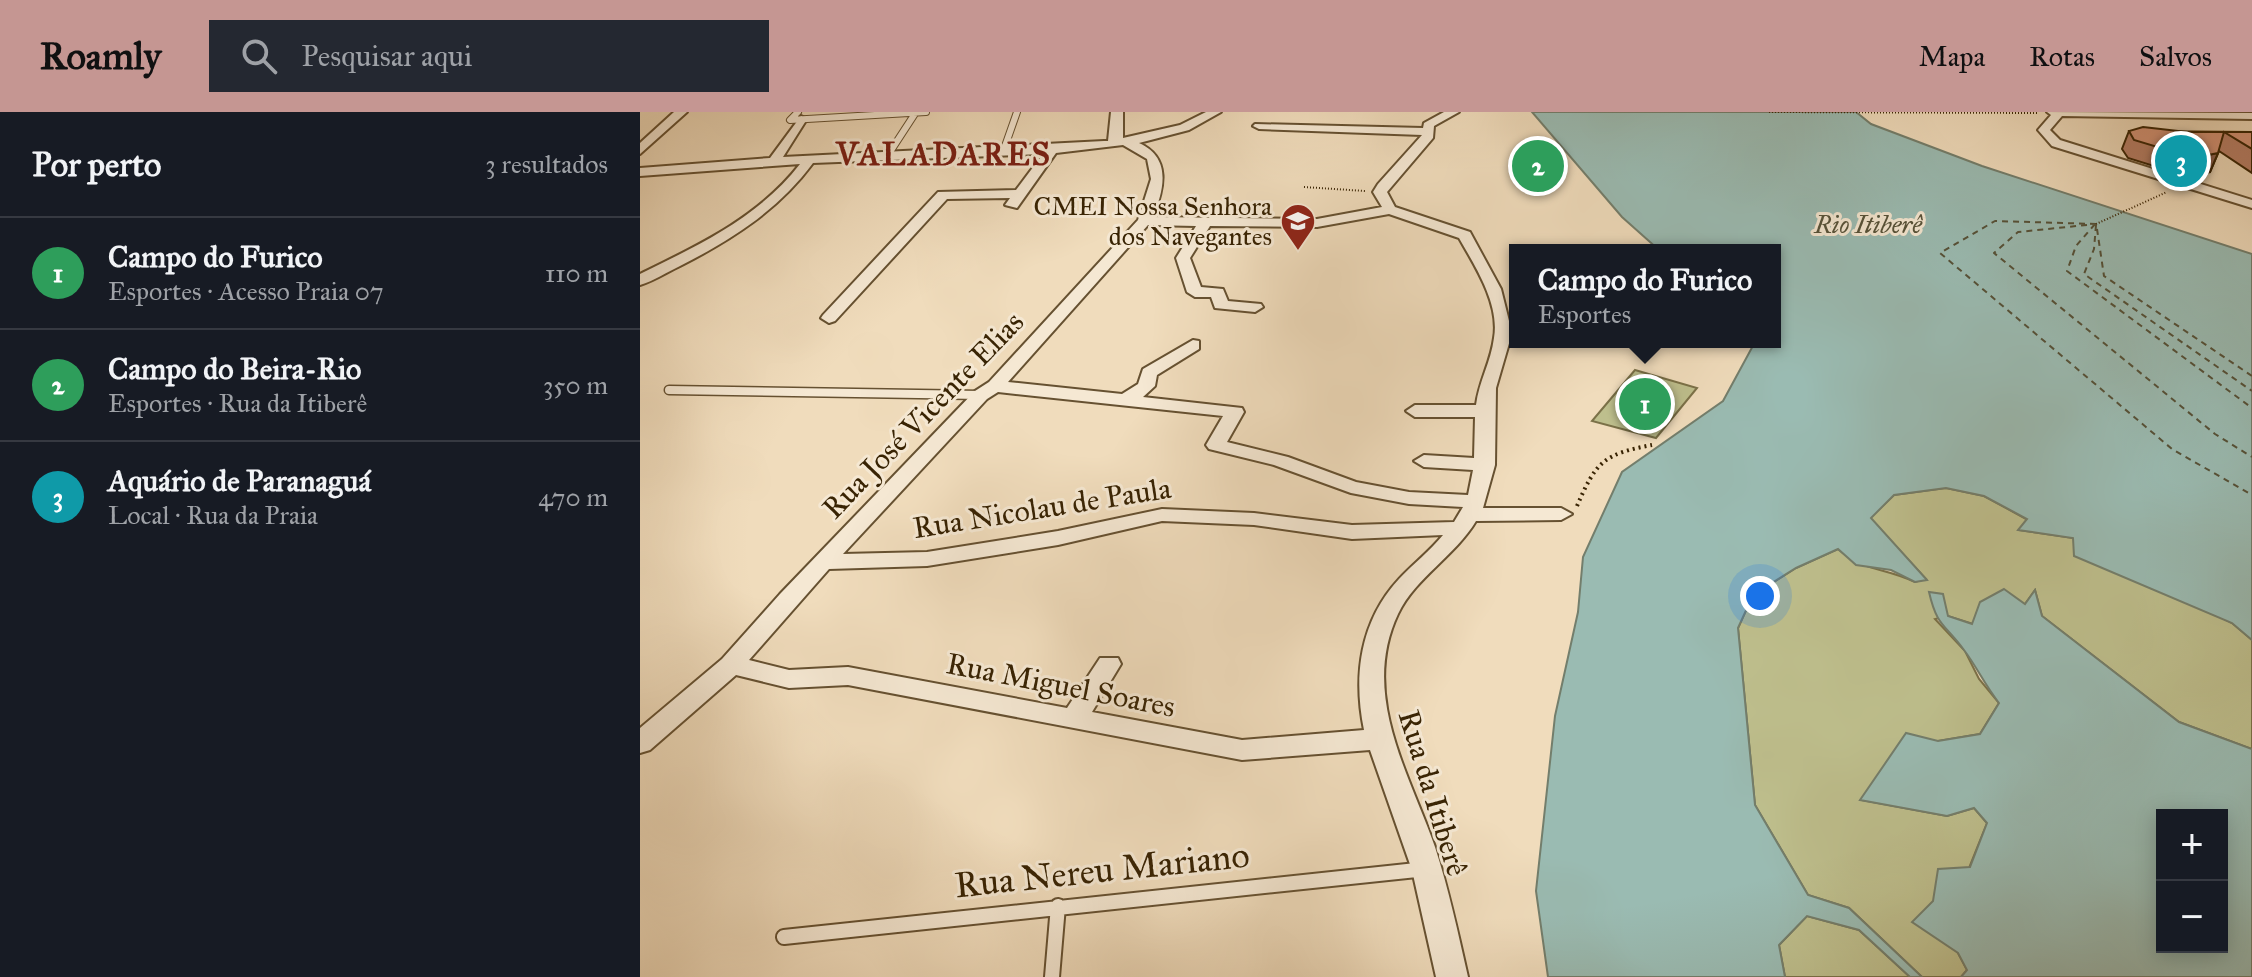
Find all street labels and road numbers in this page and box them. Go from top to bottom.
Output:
street label: Rua José Vicente Elias [815,304,1031,526]
street label: Rua Nicolau de Paula [910,470,1174,546]
street label: Rua Miguel Soares [944,645,1178,725]
street label: Rua da Itiberê [1391,706,1475,880]
street label: Rua Nereu Mariano [952,833,1252,907]

